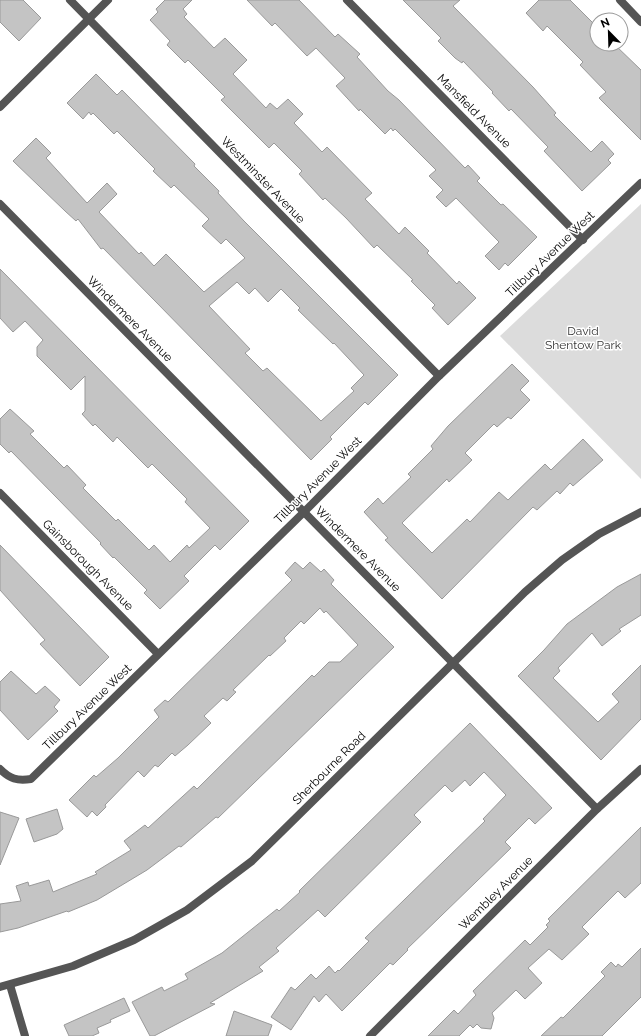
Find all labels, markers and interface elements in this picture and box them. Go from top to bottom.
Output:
north arrow [589,12,629,52]
text: N [599,16,612,31]
street label: Mansfield Avenue [434,71,514,151]
street label: Westminster Avenue [218,134,308,226]
street label: Tillbury Avenue West [503,208,597,300]
street label: Windermere Avenue [84,273,176,365]
park label: David Shentow Park [545,324,622,352]
street label: Tillbury Avenue West [272,434,364,526]
street label: Windermere Avenue [312,503,404,595]
street label: Gainsborough Avenue [40,517,136,613]
street label: Tillbury Avenue West [40,661,134,753]
street label: Sherbourne Road [290,729,368,807]
street label: Wembley Avenue [456,853,536,933]

